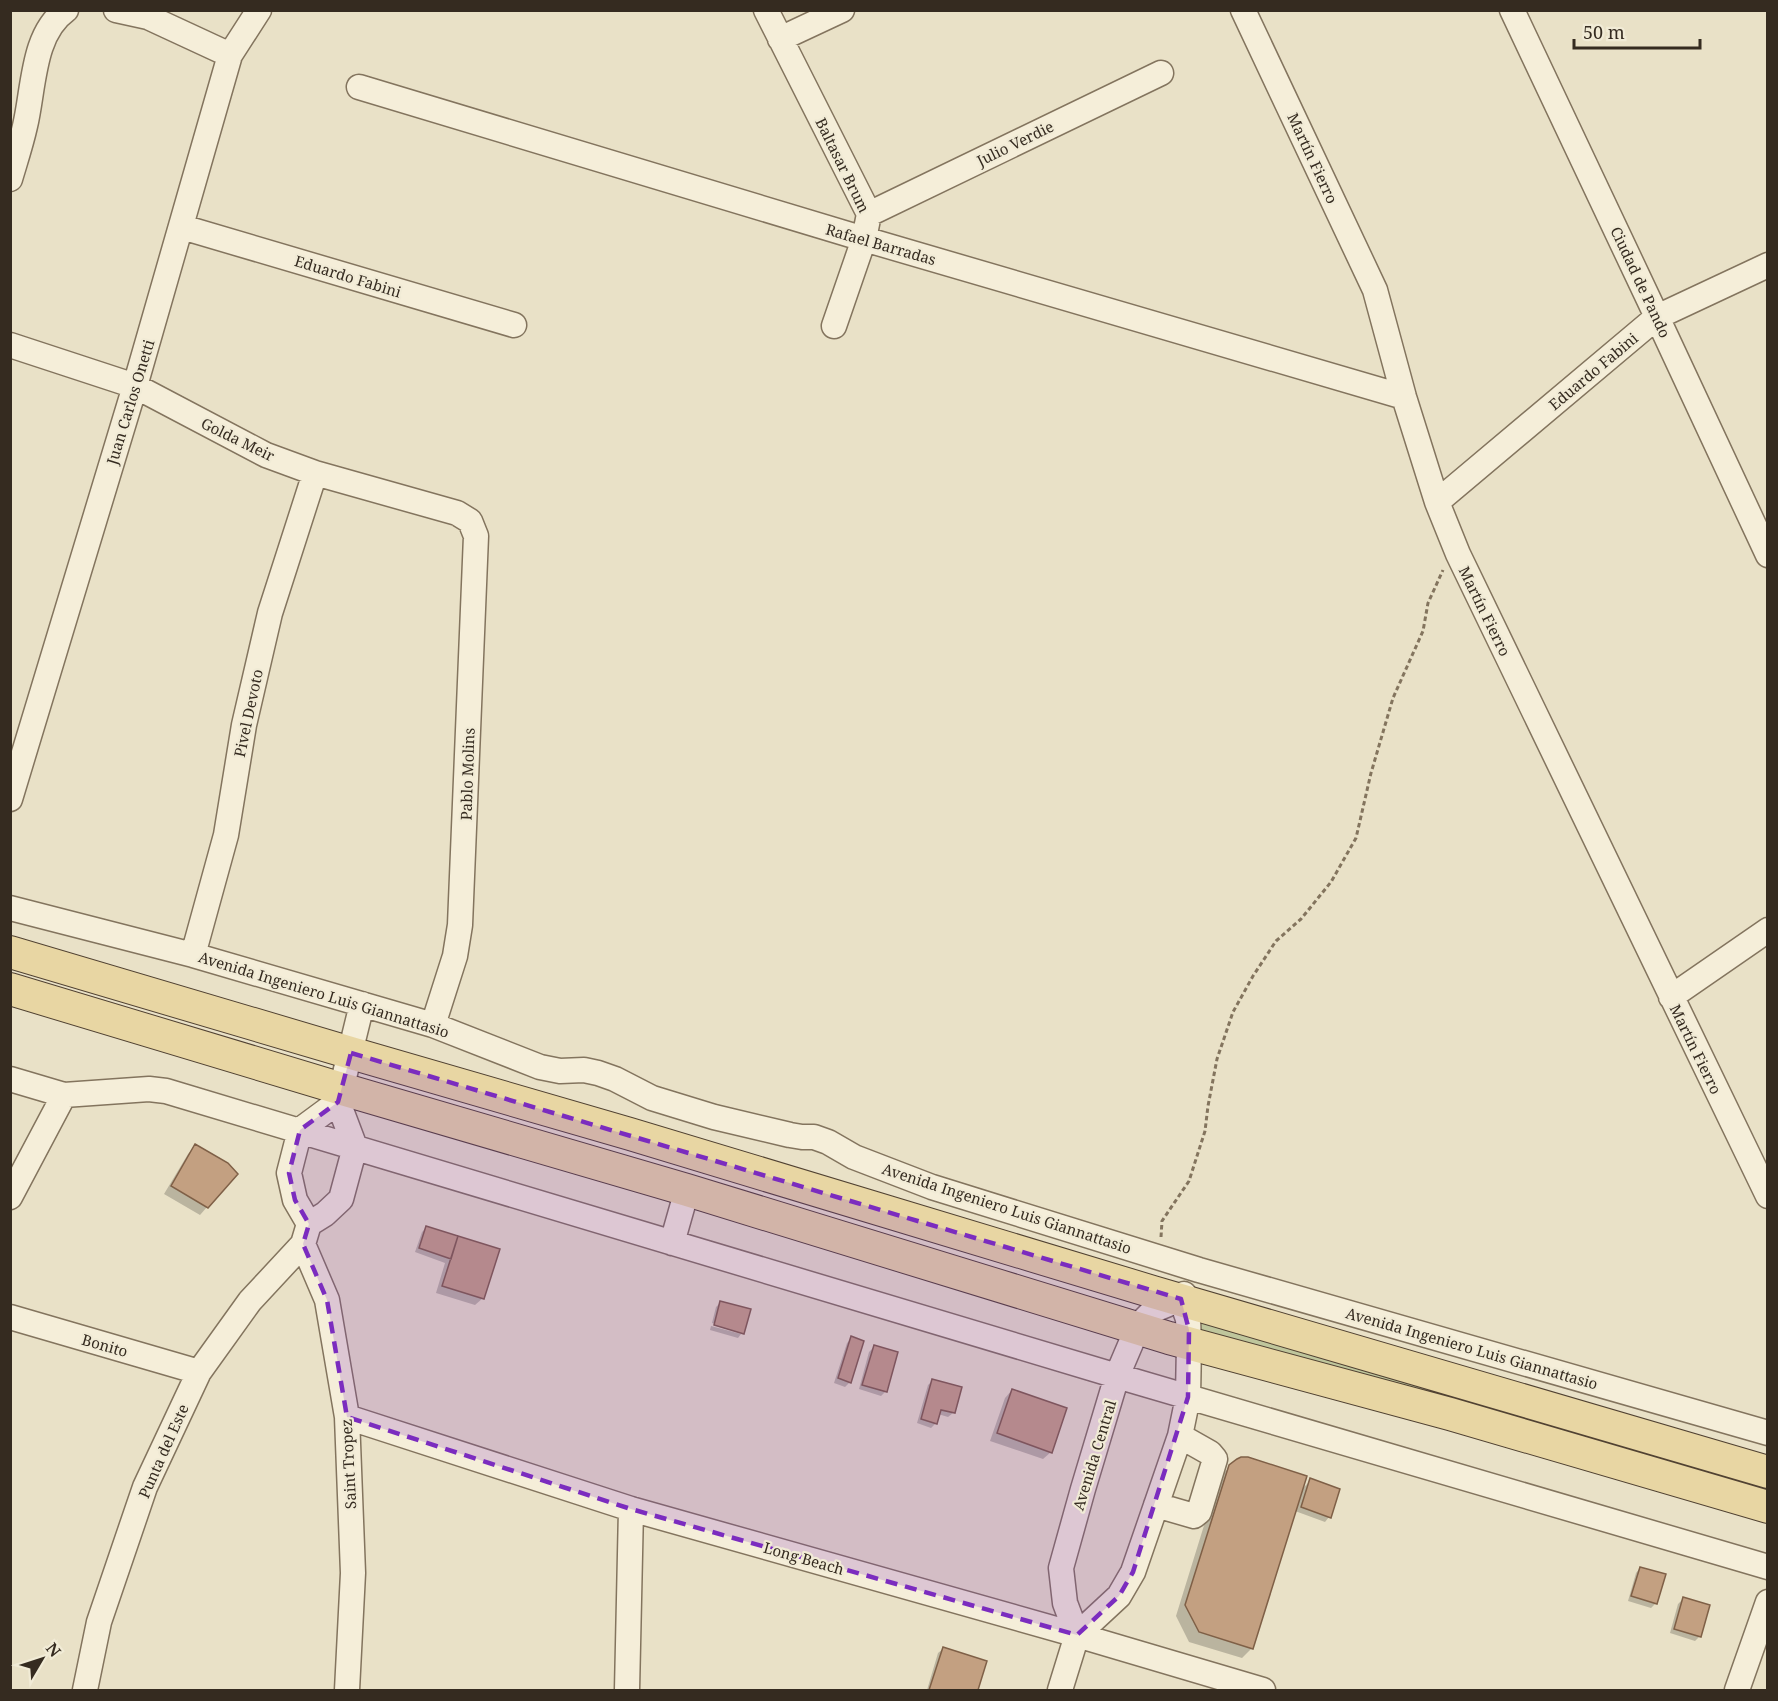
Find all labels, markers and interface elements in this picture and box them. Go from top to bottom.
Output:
scale bar [1574,12,1700,50]
text: 50 m [1583,20,1625,44]
street label: Martín Fierro [1283,109,1343,207]
street label: Baltasar Brum [811,114,875,216]
street label: Julio Verdie [972,116,1057,171]
street label: Rafael Barradas [824,219,939,269]
street label: Ciudad de Pando [1606,223,1676,341]
street label: Eduardo Fabini [292,250,404,302]
street label: Eduardo Fabini [1544,328,1642,414]
street label: Juan Carlos Onetti [101,337,159,468]
street label: Golda Meir [198,413,278,465]
street label: Martín Fierro [1455,563,1515,659]
street label: Pivel Devoto [229,667,267,759]
street label: Pablo Molins [455,727,479,821]
street label: Avenida Ingeniero Luis Giannattasio [196,946,452,1042]
street label: Martín Fierro [1666,1001,1726,1097]
street label: Avenida Ingeniero Luis Giannattasio [880,1158,1134,1258]
street label: Avenida Ingeniero Luis Giannattasio [1344,1302,1600,1394]
street label: Bonito [80,1329,130,1361]
street label: Avenida Central [1068,1397,1120,1513]
street label: Punta del Este [133,1401,193,1501]
street label: Saint Tropez [336,1418,360,1510]
street label: Long Beach [761,1537,847,1579]
north arrow [12,1629,72,1689]
text: N [41,1638,66,1662]

